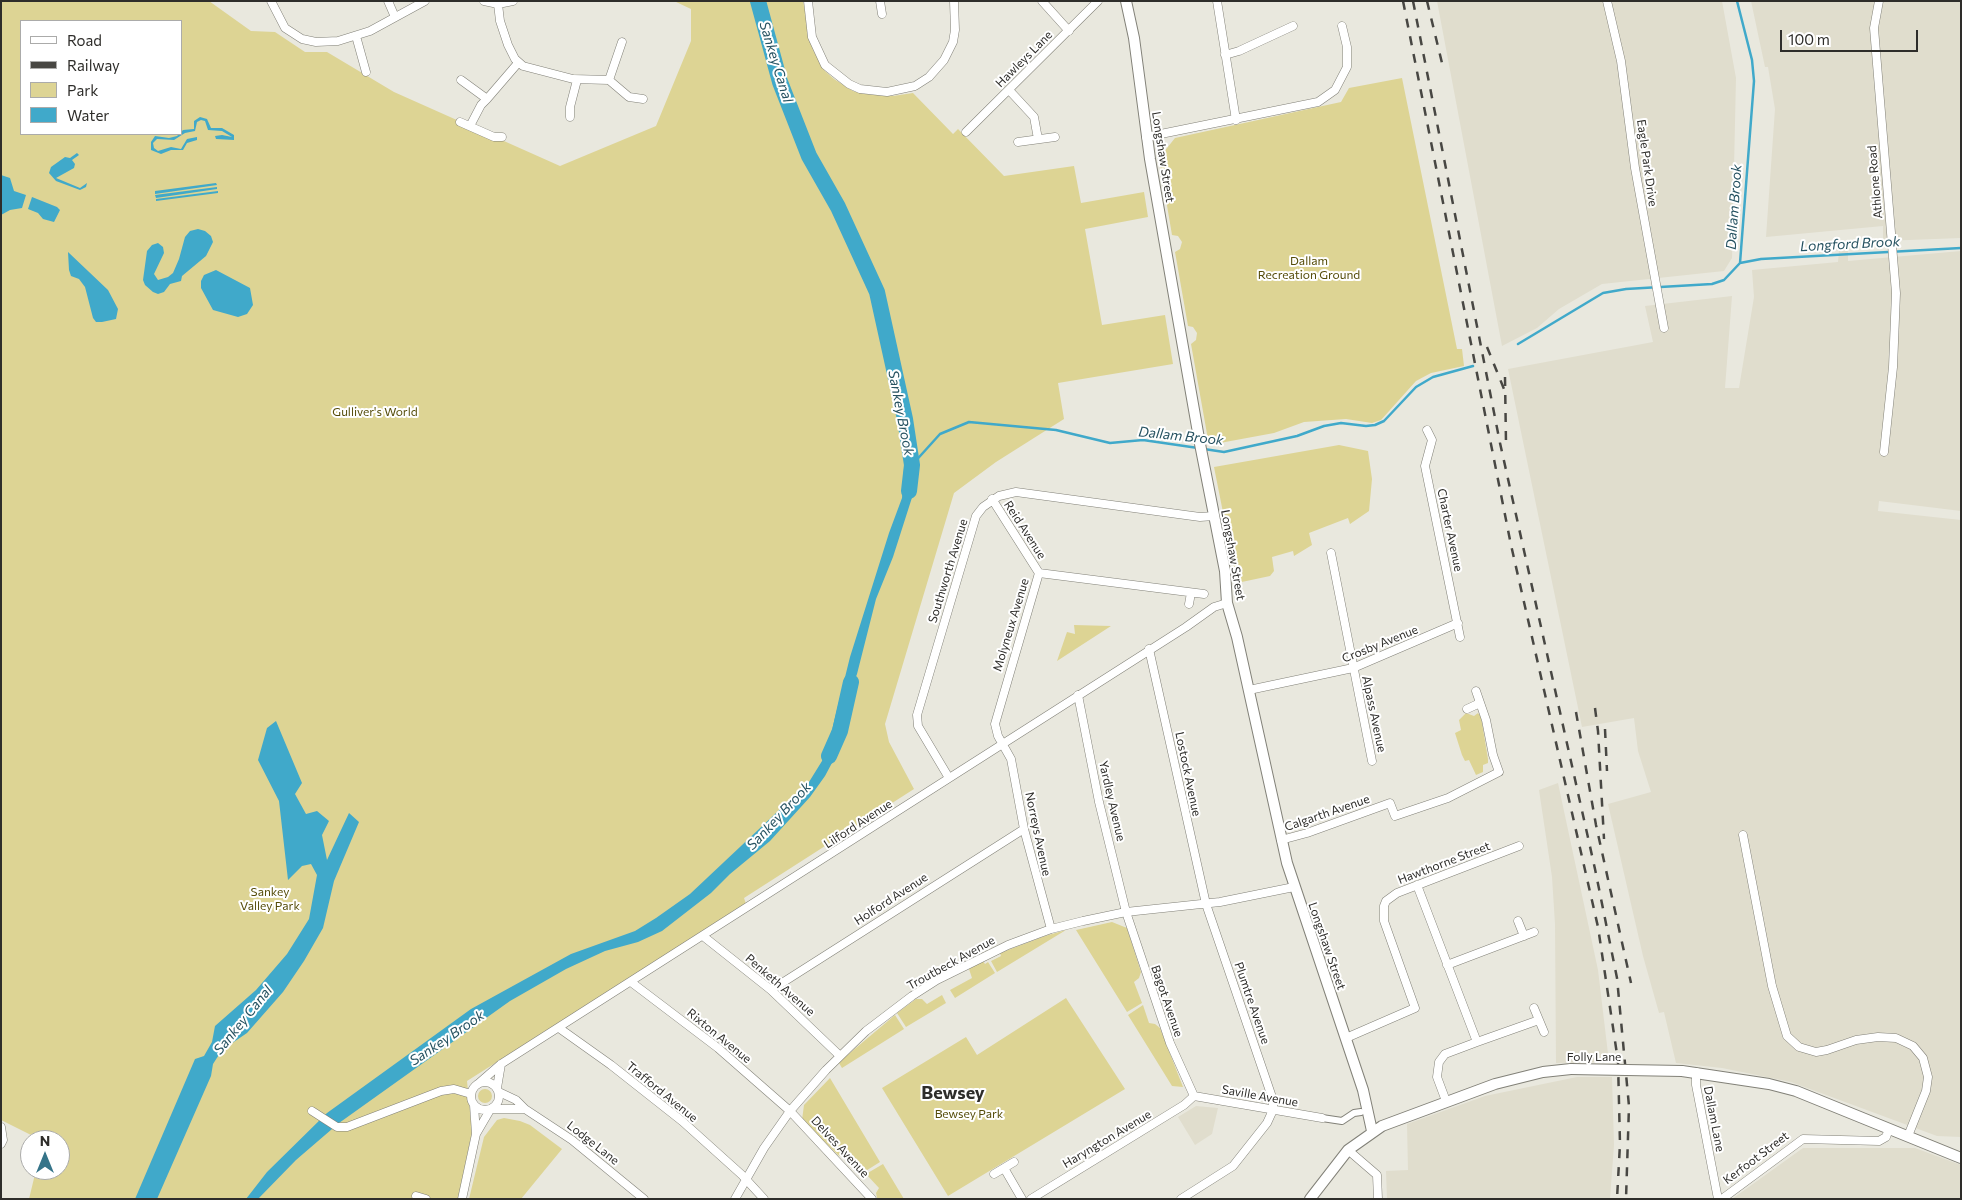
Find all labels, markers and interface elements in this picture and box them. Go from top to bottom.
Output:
water label: Sankey Canal [756,19,796,105]
legend [20,20,182,135]
scale bar [1782,20,1920,52]
street label: Hawleys Lane [993,28,1055,90]
text: 100 m [1788,30,1830,48]
text: Road [67,31,102,49]
text: Railway [67,56,120,74]
text: Park [67,81,98,99]
text: Water [67,106,109,124]
street label: Longshaw Street [1149,111,1177,203]
street label: Eagle Park Drive [1634,118,1660,208]
street label: Athlone Road [1865,145,1885,219]
water label: Dallam Brook [1723,164,1745,250]
water label: Longford Brook [1799,233,1901,255]
park label: Dallam Recreation Ground [1258,254,1360,282]
water label: Sankey Brook [884,369,918,457]
park label: Gulliver's World [332,405,418,419]
water label: Dallam Brook [1138,423,1224,449]
street label: Charter Avenue [1434,487,1466,573]
street label: Reid Avenue [1001,498,1049,562]
street label: Longshaw Street [1218,509,1248,601]
street label: Southworth Avenue [925,517,971,625]
street label: Molyneux Avenue [990,577,1032,673]
street label: Crosby Avenue [1340,622,1420,666]
street label: Alpass Avenue [1359,674,1389,754]
street label: Lostock Avenue [1172,730,1204,818]
street label: Yardley Avenue [1096,759,1128,843]
water label: Sankey Brook [743,779,815,853]
street label: Norreys Avenue [1022,791,1054,877]
street label: Calgarth Avenue [1283,792,1371,834]
street label: Lilford Avenue [821,797,895,851]
street label: Hawthorne Street [1396,839,1492,887]
street label: Holford Avenue [852,870,930,928]
park label: Sankey Valley Park [240,885,300,913]
street label: Longshaw Street [1305,900,1349,992]
street label: Troutbeck Avenue [905,933,997,993]
street label: Penketh Avenue [742,951,818,1019]
street label: Plumtre Avenue [1231,960,1273,1046]
street label: Bagot Avenue [1148,963,1186,1039]
water label: Sankey Canal [210,982,276,1058]
street label: Rixton Avenue [684,1006,754,1066]
water label: Sankey Brook [406,1007,488,1069]
street label: Folly Lane [1567,1050,1621,1064]
street label: Trafford Avenue [623,1059,701,1125]
district label: Bewsey [921,1082,985,1104]
street label: Saville Avenue [1221,1082,1299,1110]
street label: Dallam Lane [1701,1085,1727,1153]
park label: Bewsey Park [935,1107,1003,1121]
street label: Haryngton Avenue [1060,1107,1154,1171]
street label: Delves Avenue [808,1113,872,1181]
street label: Lodge Lane [564,1118,622,1168]
street label: Kerfoot Street [1720,1129,1792,1187]
north arrow [20,1130,70,1180]
text: N [40,1132,50,1149]

